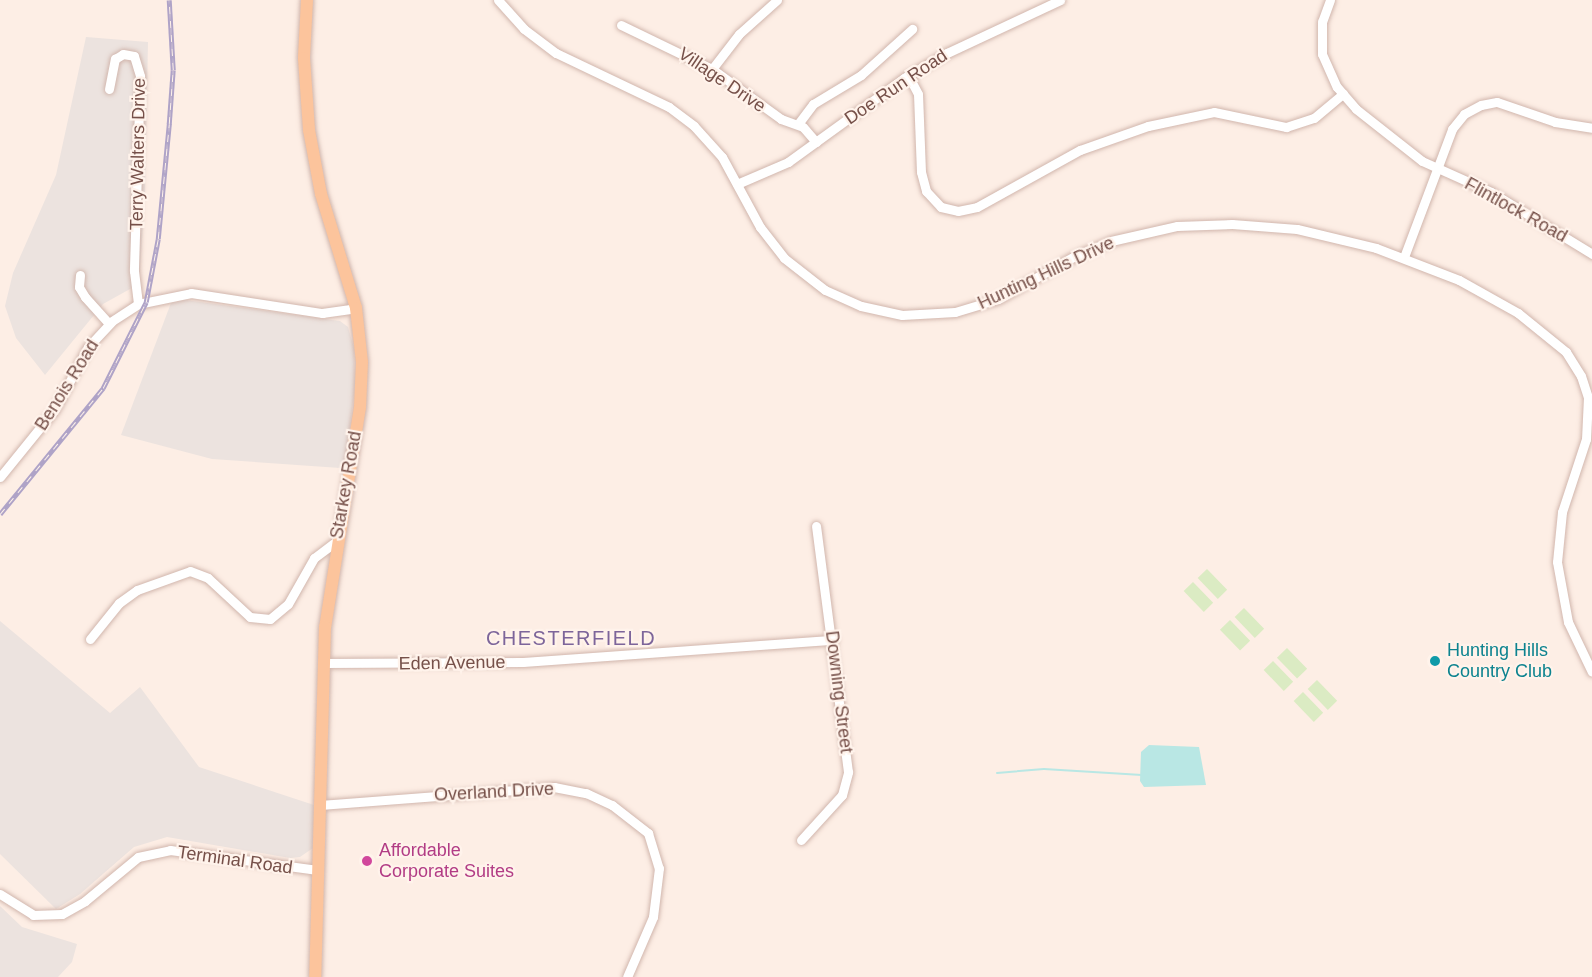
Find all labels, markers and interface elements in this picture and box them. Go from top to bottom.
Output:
street label: Village Drive [674,43,770,117]
street label: Doe Run Road [841,45,951,129]
street label: Terry Walters Drive [126,78,150,230]
street label: Flintlock Road [1461,173,1571,247]
street label: Hunting Hills Drive [974,232,1118,314]
street label: Benois Road [31,336,103,434]
street label: Starkey Road [326,429,366,541]
district label: CHESTERFIELD [486,626,656,650]
street label: Downing Street [821,630,857,754]
place label: Hunting Hills Country Club [1447,640,1552,682]
street label: Eden Avenue [398,651,506,675]
marker: Hunting Hills Country Club [1428,654,1442,668]
street label: Overland Drive [433,778,555,806]
place label: Affordable Corporate Suites [379,840,514,882]
street label: Terminal Road [176,841,294,879]
marker: Affordable Corporate Suites [360,854,374,868]

